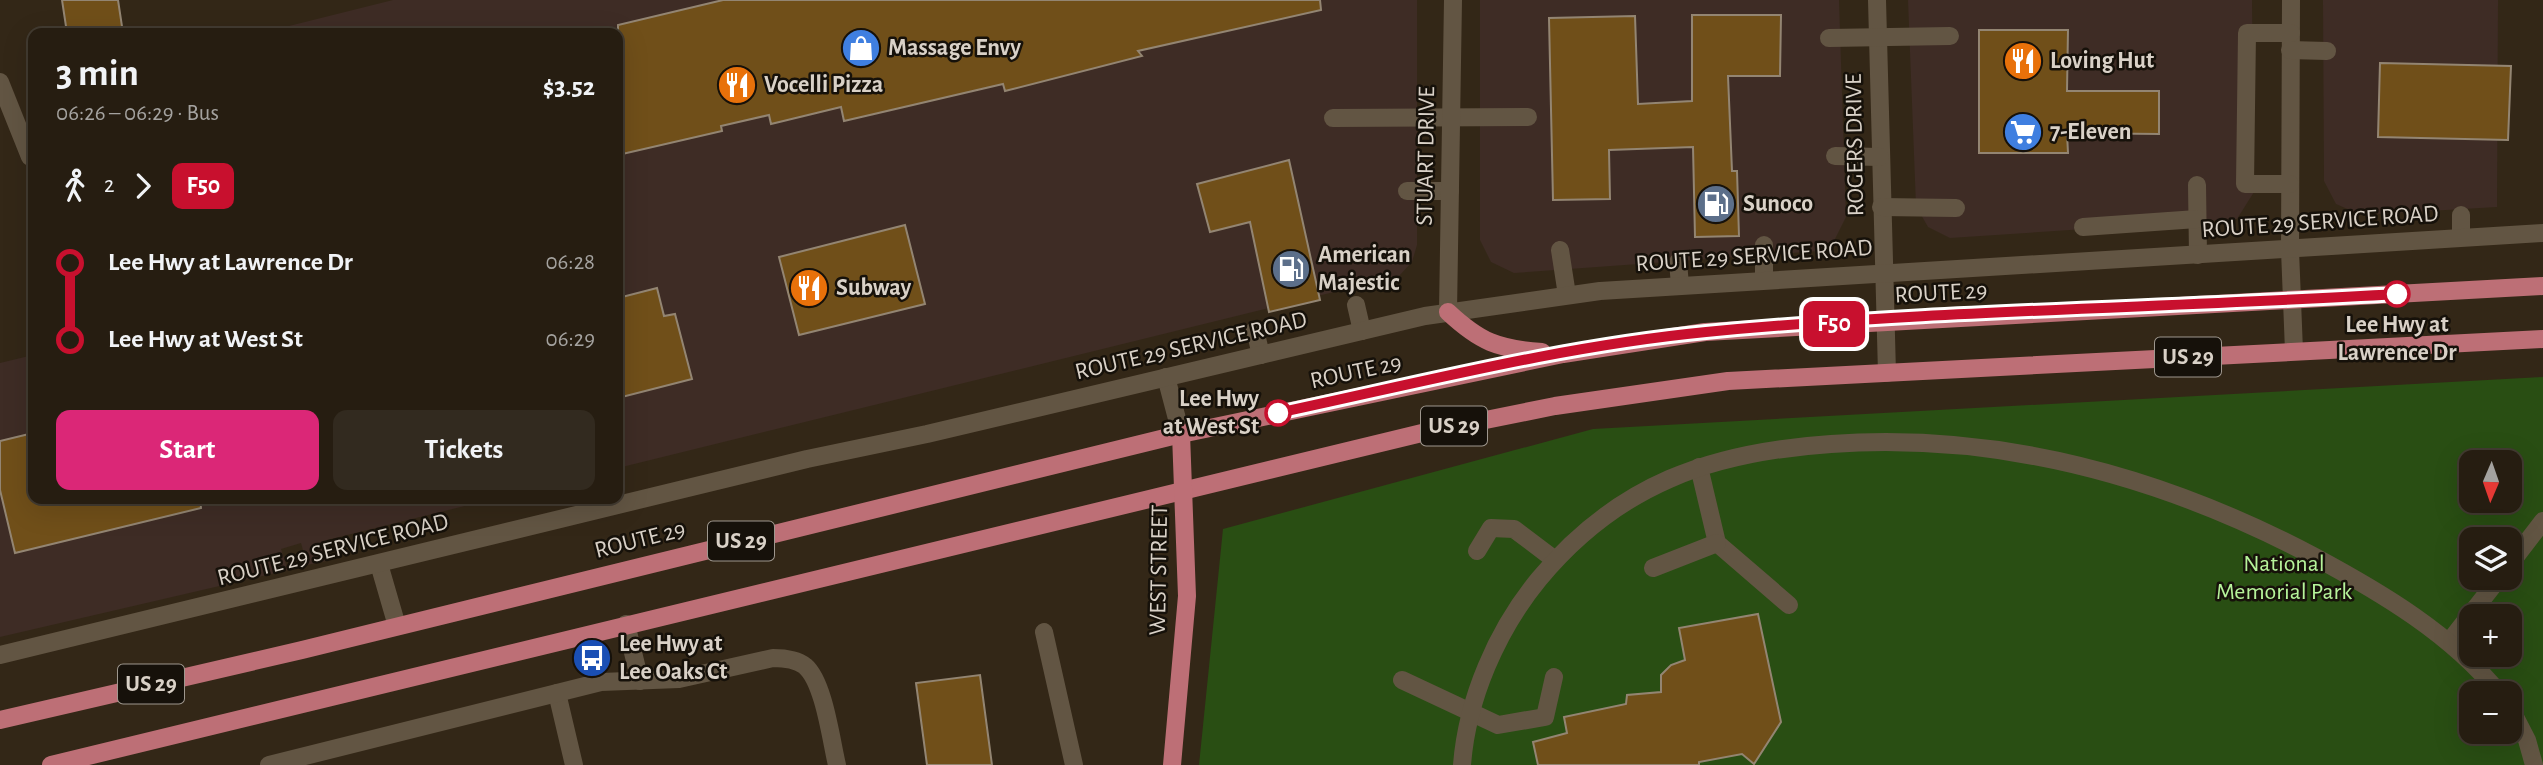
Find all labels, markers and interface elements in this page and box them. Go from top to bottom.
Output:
shop icon: Massage Envy [840,27,882,69]
place label: Massage Envy [888,36,1021,60]
restaurant icon: Loving Hut [2002,40,2044,82]
place label: Loving Hut [2050,49,2154,73]
text: 3 min [56,55,139,93]
restaurant icon: Vocelli Pizza [716,64,758,106]
place label: Vocelli Pizza [764,73,883,97]
street label: ROGERS DRIVE [1842,73,1868,217]
text: $3.52 [543,74,595,100]
street label: STUART DRIVE [1413,86,1439,226]
text: 06:26 – 06:29 · Bus [56,102,219,125]
supermarket icon: 7-Eleven [2002,111,2044,153]
place label: 7-Eleven [2050,120,2131,144]
icon: walk [56,167,94,205]
icon: forward [124,167,162,205]
text: 2 [104,174,114,197]
text: F50 [186,174,220,198]
fuel station icon: Sunoco [1695,183,1737,225]
place label: Sunoco [1743,192,1813,216]
street label: ROUTE 29 SERVICE ROAD [2201,202,2439,242]
street label: ROUTE 29 SERVICE ROAD [1635,236,1873,276]
place label: American Majestic [1318,243,1411,295]
fuel station icon: American Majestic [1270,248,1312,290]
text: Lee Hwy at Lawrence Dr [108,249,353,275]
text: 06:28 [545,251,595,274]
restaurant icon: Subway [788,267,830,309]
place label: Subway [836,276,912,300]
street label: ROUTE 29 [1894,279,1988,307]
marker: Lee Hwy at Lawrence Dr [2384,281,2410,307]
line badge: F50 [1794,301,1874,347]
street label: ROUTE 29 SERVICE ROAD [1073,308,1309,384]
text: F50 [1817,312,1851,336]
place label: Lee Hwy at Lawrence Dr [2337,313,2457,365]
text: Lee Hwy at West St [108,326,303,352]
text: 06:29 [546,328,595,351]
road number: US 29 [2155,338,2221,376]
street label: ROUTE 29 [1308,351,1404,393]
place label: Lee Hwy at West St [1163,387,1259,439]
marker: Lee Hwy at West St [1265,400,1291,426]
road number: US 29 [1421,406,1487,446]
button: Start [56,410,319,490]
button: Tickets [333,410,595,490]
north arrow [2459,450,2522,513]
map controls [2459,450,2522,744]
street label: WEST STREET [1146,504,1172,635]
street label: ROUTE 29 SERVICE ROAD [215,510,451,590]
street label: ROUTE 29 [592,517,688,563]
road number: US 29 [708,522,774,561]
button: layers [2459,527,2522,590]
park label: National Memorial Park [2216,552,2352,604]
button: + [2459,604,2522,667]
place label: Lee Hwy at Lee Oaks Ct [619,632,727,684]
bus stop icon: Lee Hwy at Lee Oaks Ct [571,637,613,679]
road number: US 29 [118,664,184,704]
button: − [2459,681,2522,744]

